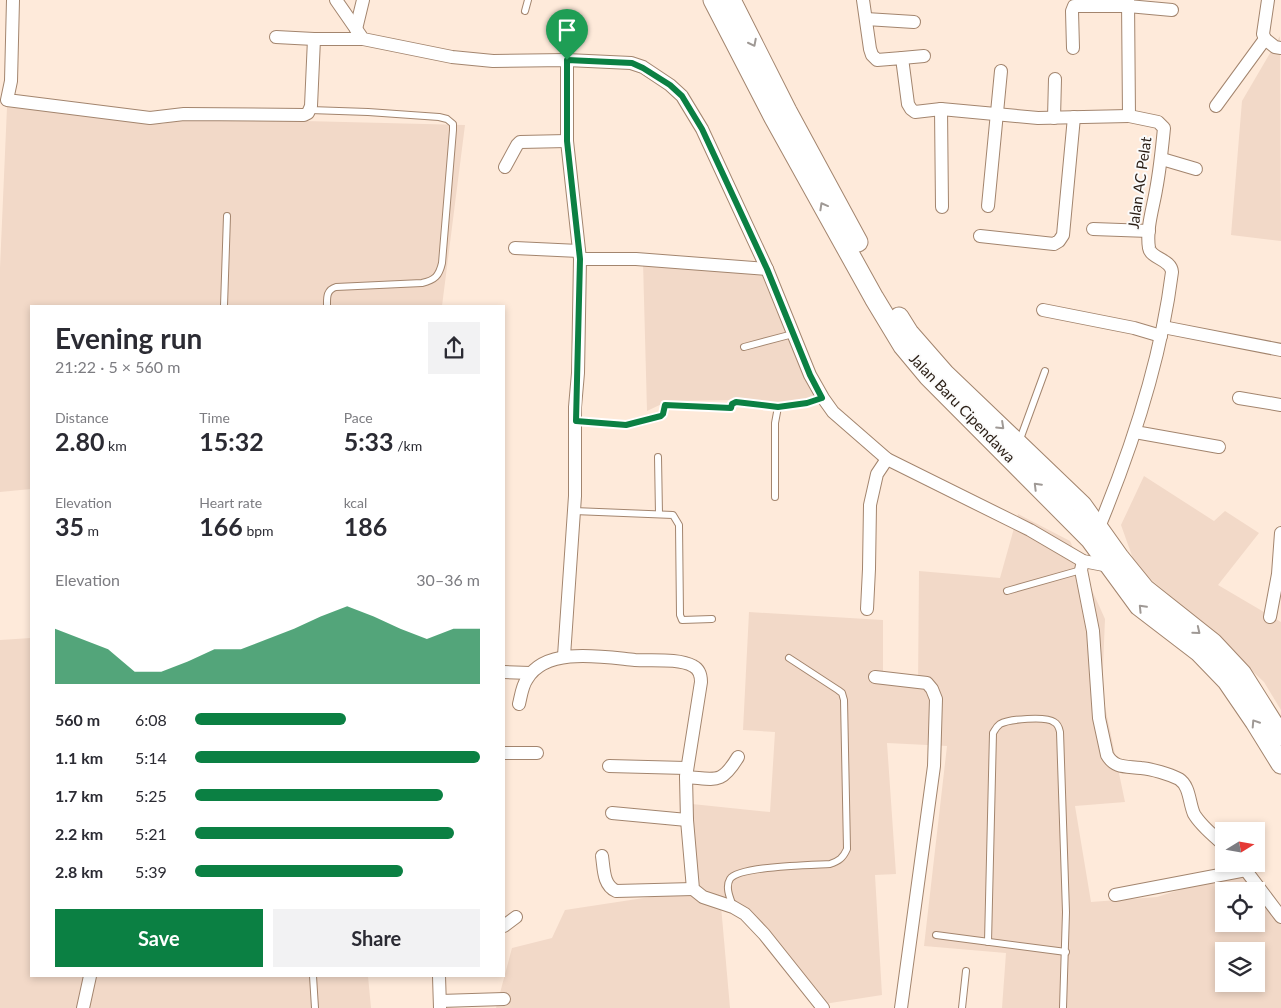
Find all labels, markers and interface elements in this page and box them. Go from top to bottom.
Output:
pin [546,9,588,60]
icon: arrive [553,16,581,44]
one-way arrow [747,38,757,47]
street label: Jalan AC Pelat [1124,135,1154,230]
one-way arrow [819,202,829,211]
text: Evening run [55,321,202,355]
button: share [428,322,480,374]
street label: Jalan Baru Cipendawa [906,349,1019,466]
text: 21:22 · 5 × 560 m [55,357,180,376]
text: Distance [55,409,109,426]
text: Time [199,409,230,426]
text: Pace [344,409,373,426]
one-way arrow [995,420,1004,429]
text: 2.80 [55,426,104,456]
text: 15:32 [199,426,264,456]
text: 5:33 [344,426,394,456]
text: km [104,437,127,454]
text: /km [394,437,422,454]
one-way arrow [1034,482,1043,491]
text: Elevation [55,494,112,511]
text: Heart rate [199,494,262,511]
text: kcal [344,494,367,511]
text: 35 [55,511,84,541]
text: 166 [199,511,243,541]
text: 186 [344,511,387,541]
text: m [84,522,99,539]
text: bpm [243,522,274,539]
text: Elevation [55,570,120,589]
text: 30–36 m [416,570,480,589]
one-way arrow [1139,605,1148,614]
one-way arrow [1191,625,1200,633]
text: 560 m [55,710,100,729]
text: 6:08 [135,710,167,729]
one-way arrow [1252,719,1262,728]
text: 1.1 km [55,748,103,767]
text: 5:14 [135,748,167,767]
text: 1.7 km [55,786,103,805]
text: 5:25 [135,786,167,805]
north arrow [1215,822,1265,872]
map controls [1215,822,1265,992]
text: 2.2 km [55,824,103,843]
text: 5:21 [135,824,167,843]
text: 2.8 km [55,862,103,881]
text: 5:39 [135,862,167,881]
button: locate [1215,882,1265,932]
button: Save [55,909,263,967]
button: Share [273,909,480,967]
button: layers [1215,942,1265,992]

